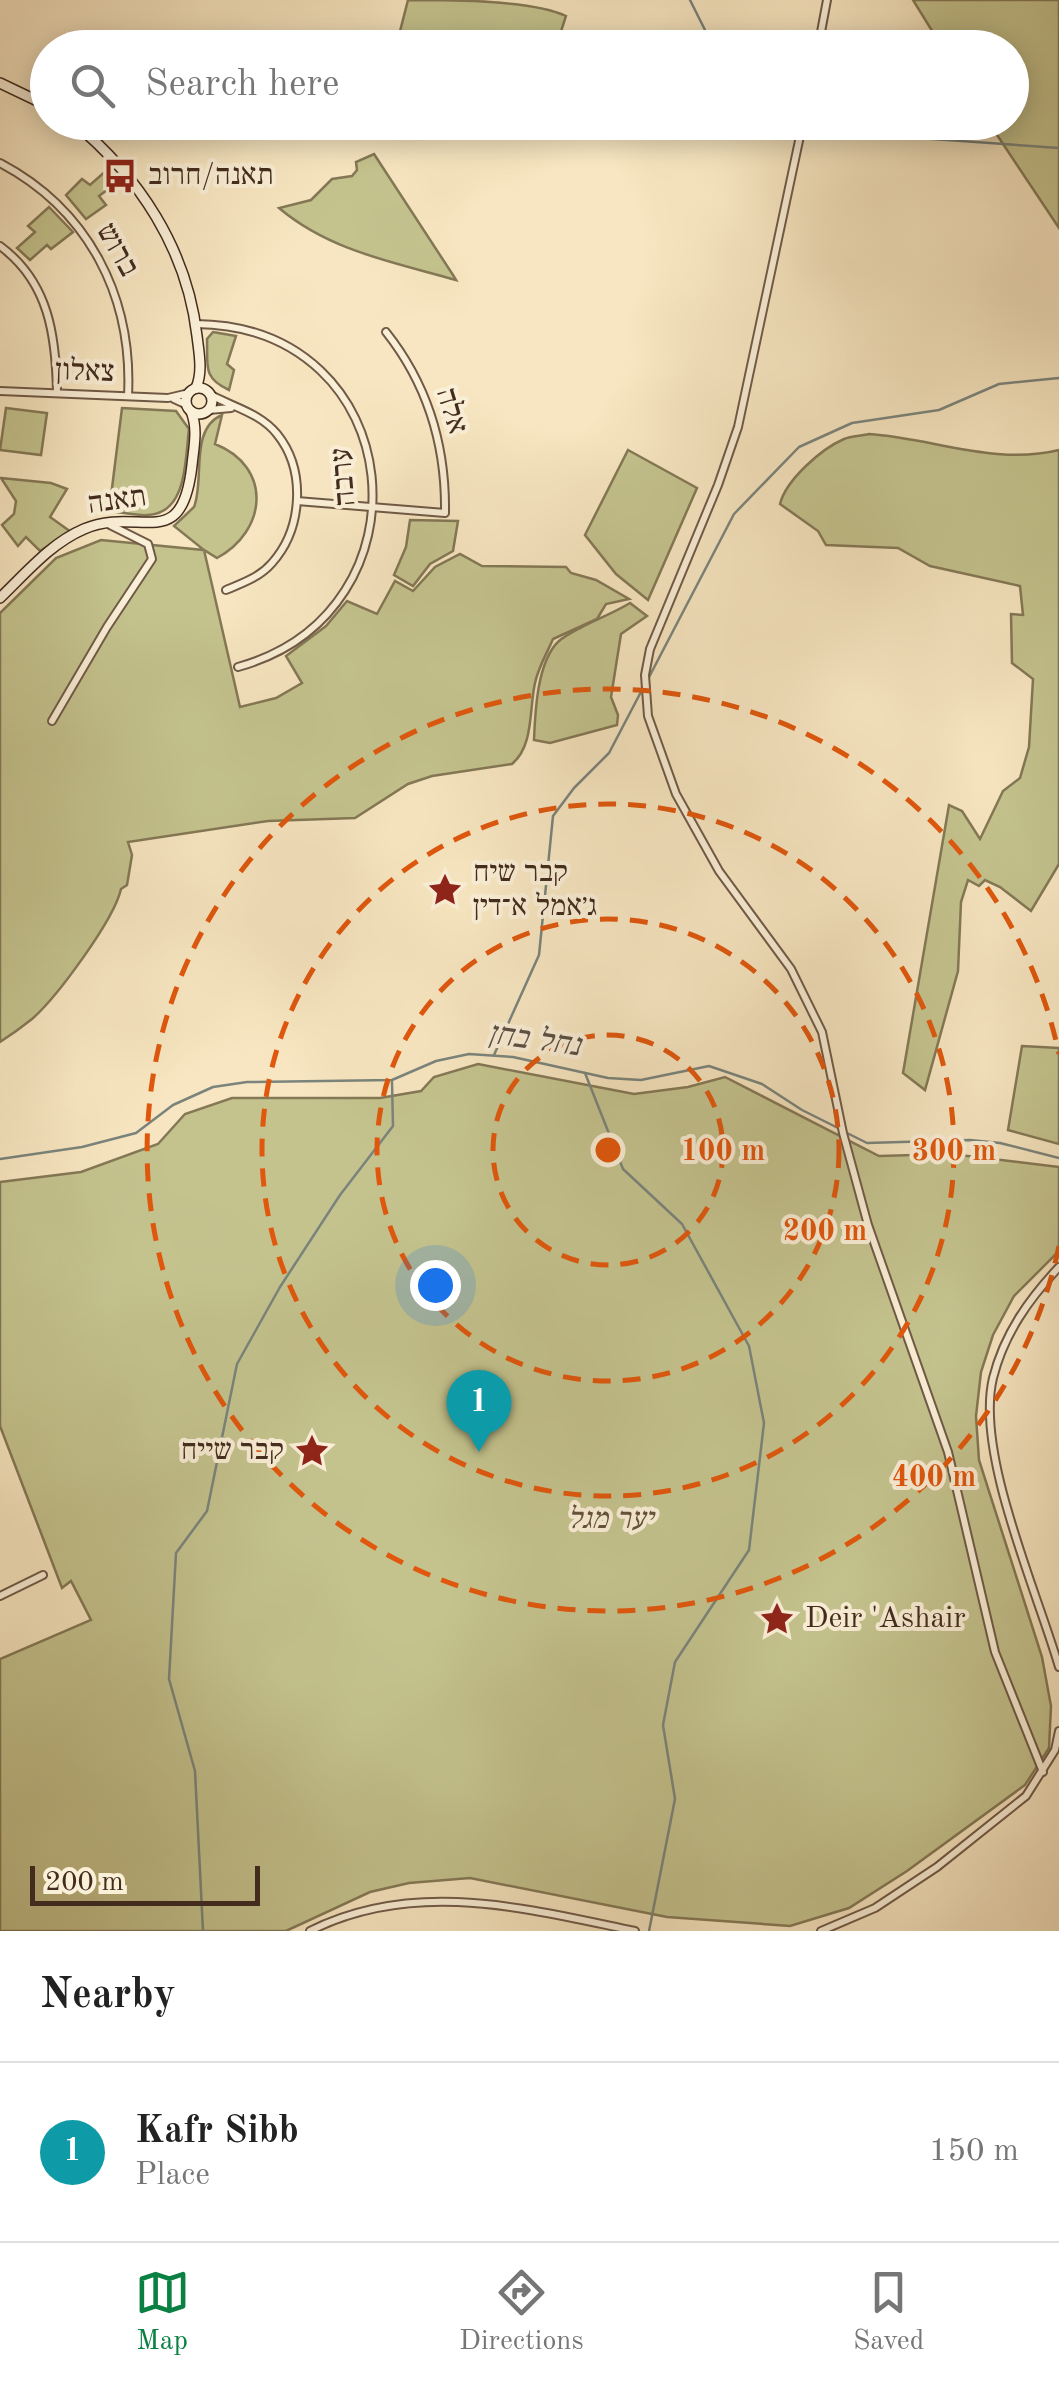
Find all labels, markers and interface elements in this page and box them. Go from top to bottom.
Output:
search box [30,30,1029,140]
icon: search [65,58,120,113]
text: Search here [145,66,340,104]
bus stop icon: תאנה/חרוב [101,157,139,195]
place label: תאנה/חרוב [148,161,274,191]
street label: ברוש [90,218,144,282]
street label: צאלון [55,355,115,388]
street label: אלה [430,384,473,438]
street label: ערבה [326,446,362,508]
street label: תאנה [86,482,148,520]
place label: קבר שיח ג׳אמל א־דין [473,858,597,922]
place icon: קבר שיח ג׳אמל א־דין [426,871,464,909]
water label: נחל בחן [486,1017,585,1064]
centre of rings [590,1132,626,1168]
text: 100 m [681,1137,765,1167]
text: 300 m [912,1137,996,1167]
text: 200 m [783,1217,867,1247]
your location [410,1260,461,1311]
pin: 1 [446,1370,512,1452]
place icon: קבר שייח [293,1432,331,1470]
place label: קבר שייח [181,1436,284,1466]
text: 400 m [892,1463,976,1493]
park label: יער מגל [567,1504,656,1535]
place icon: Deir 'Ashair [758,1600,796,1638]
place label: Deir 'Ashair [805,1604,966,1634]
scale bar [30,1861,260,1906]
text: 200 m [45,1869,124,1897]
text: Nearby [40,1975,176,2017]
text: Kafr Sibb [135,2113,299,2151]
text: 1 [63,2136,82,2168]
text: 150 m [929,2136,1019,2168]
text: Place [135,2160,210,2192]
tab: Map [135,2265,190,2360]
tab: Directions [459,2265,584,2360]
tab: Saved [853,2265,924,2360]

